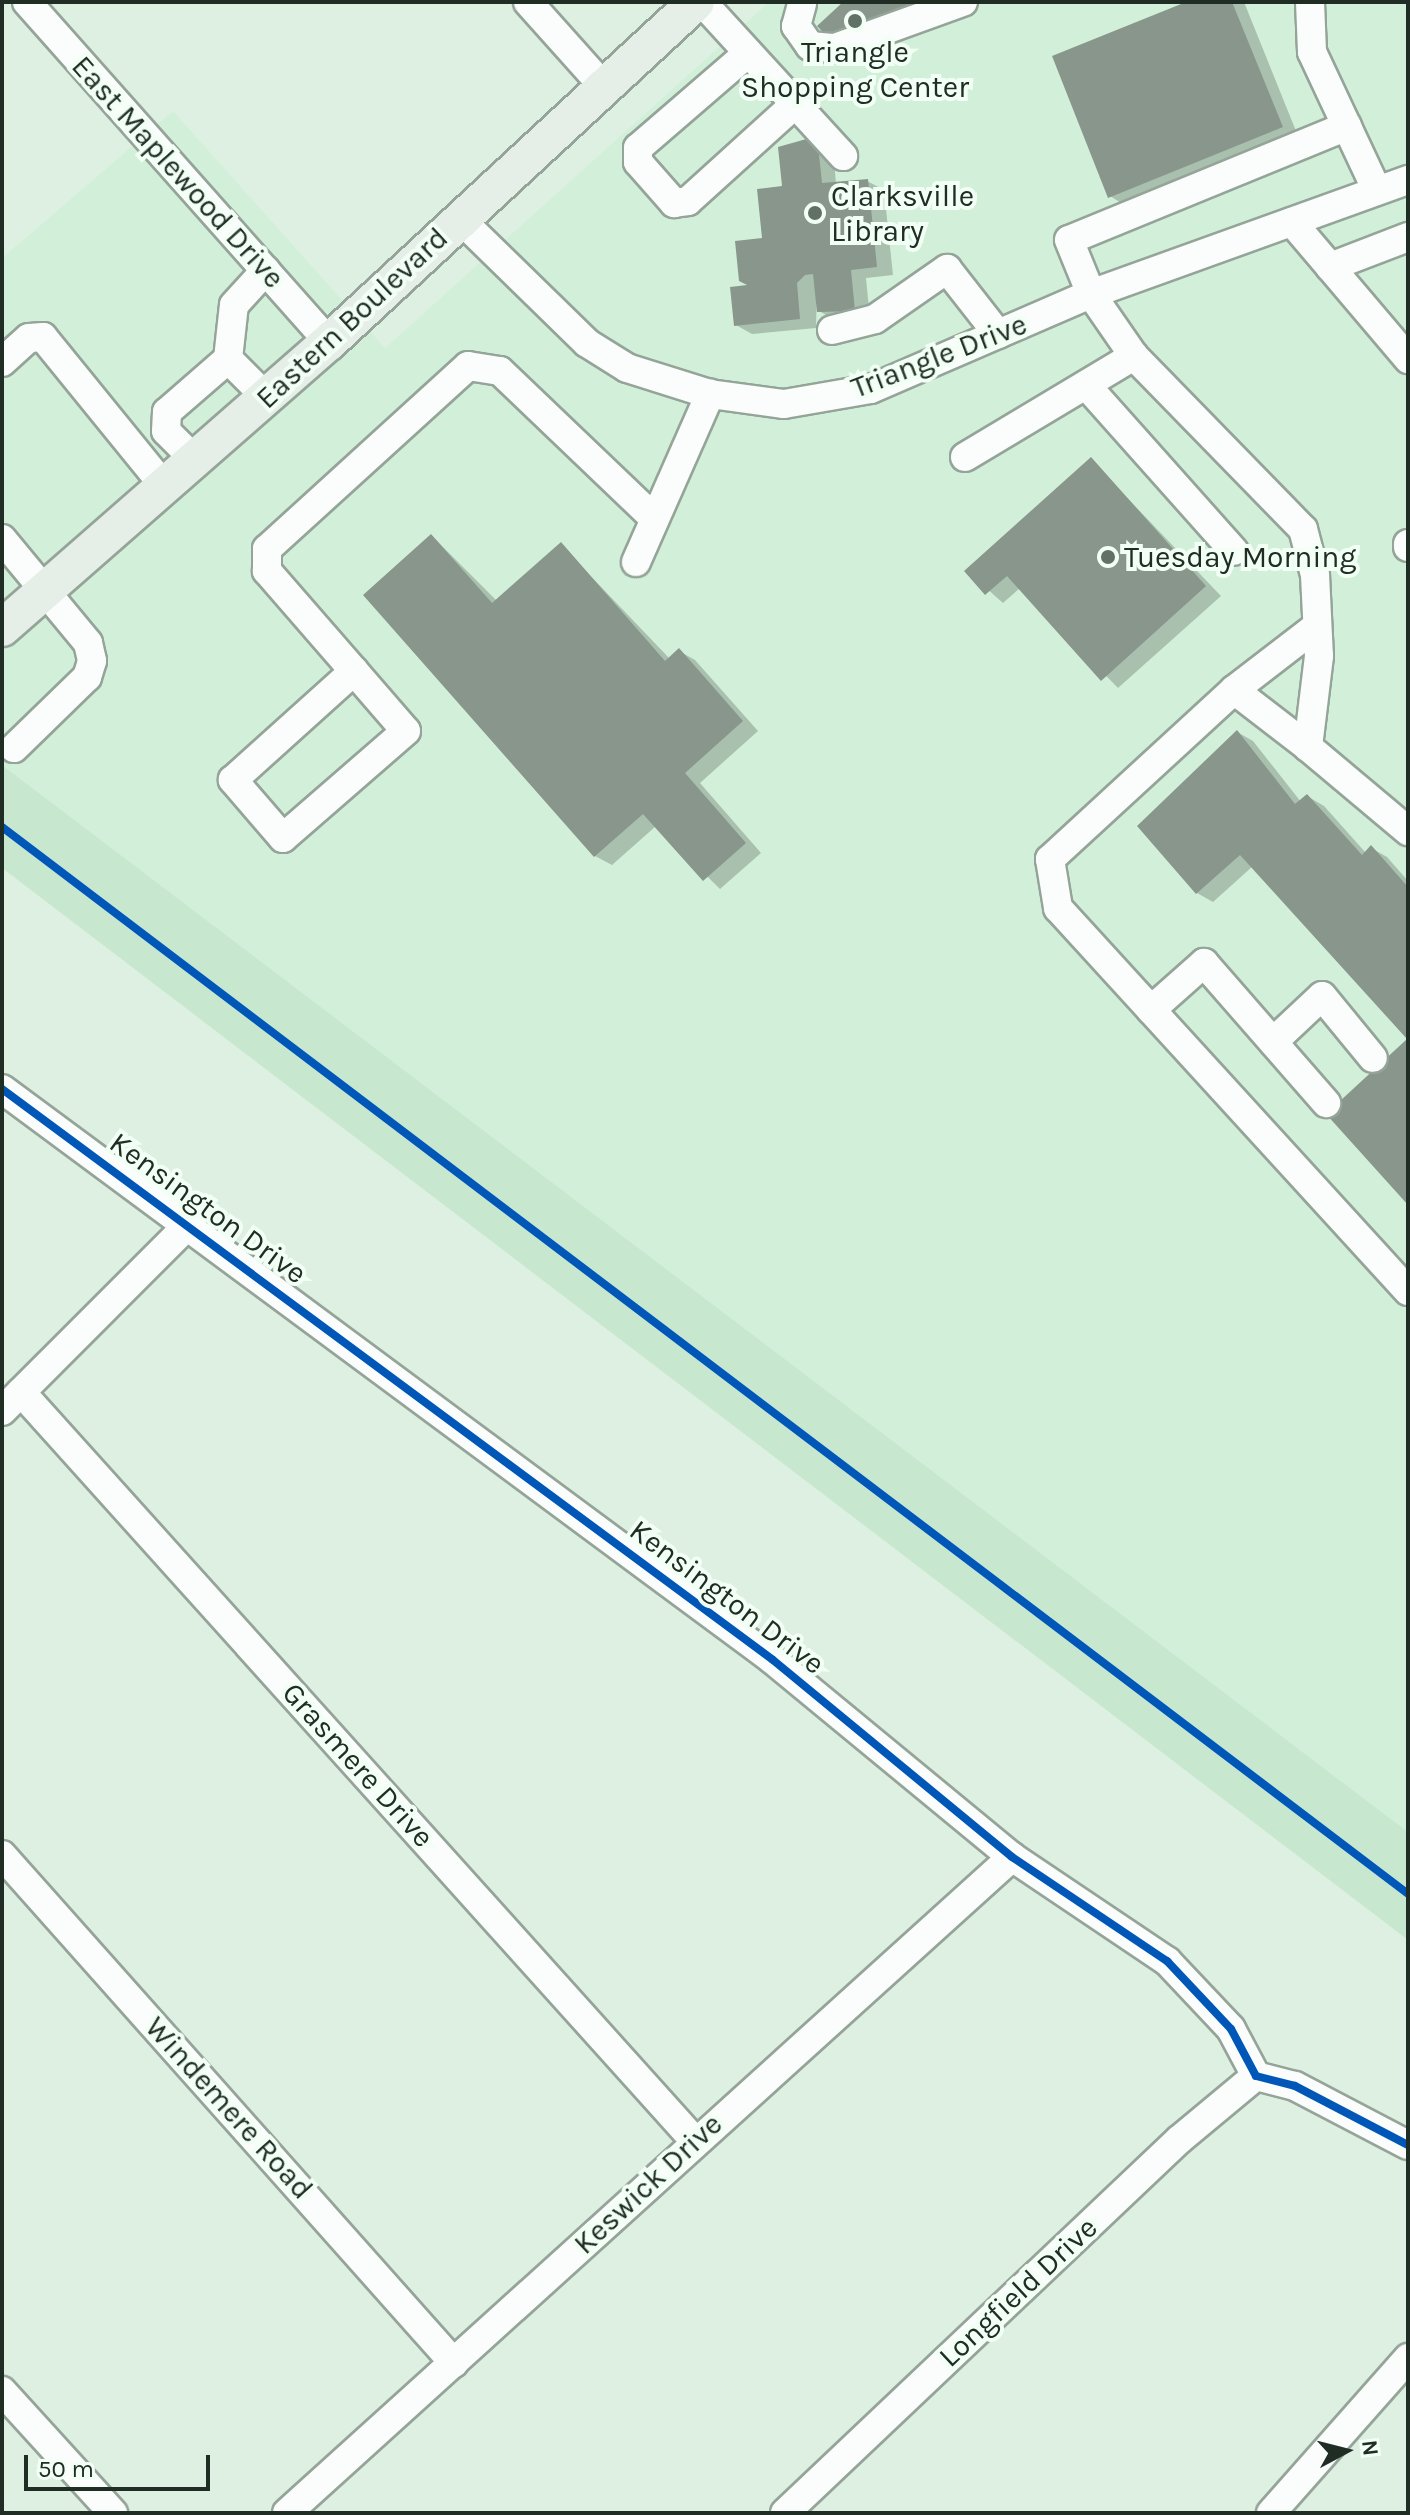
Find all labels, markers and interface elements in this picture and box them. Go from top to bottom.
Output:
marker: Triangle Shopping Center [846,12,864,30]
place label: Triangle Shopping Center [741,34,969,104]
street label: East Maplewood Drive [64,48,292,296]
place label: Clarksville Library [831,178,974,248]
marker: Clarksville Library [806,204,824,222]
street label: Eastern Boulevard [249,220,455,416]
street label: Triangle Drive [846,306,1032,406]
place label: Tuesday Morning [1124,539,1356,575]
marker: Tuesday Morning [1099,548,1117,566]
street label: Kensington Drive [103,1125,313,1291]
street label: Kensington Drive [623,1512,831,1682]
street label: Grasmere Drive [275,1675,441,1855]
street label: Windemere Road [138,2009,320,2207]
street label: Keswick Drive [566,2106,730,2262]
street label: Longfield Drive [931,2209,1105,2375]
north arrow [1306,2411,1386,2491]
scale bar [28,2439,214,2489]
text: N [1356,2439,1384,2457]
text: 50 m [38,2455,94,2483]

